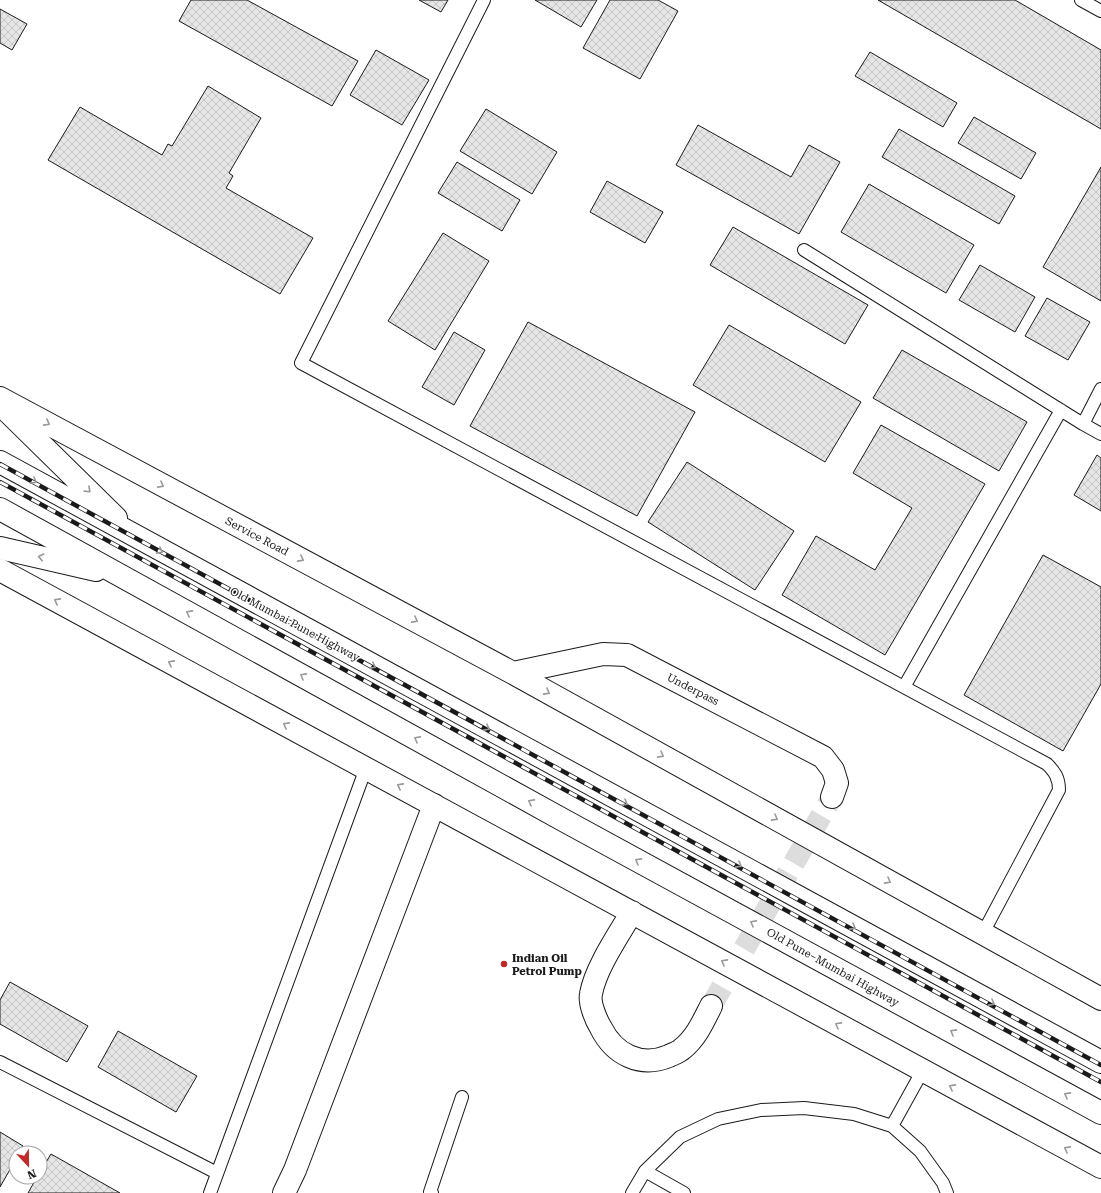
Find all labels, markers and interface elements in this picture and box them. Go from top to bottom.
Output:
one-way arrow [43,419,50,426]
one-way arrow [30,477,37,484]
one-way arrow [157,480,165,487]
one-way arrow [83,485,91,493]
street label: Service Road [223,514,291,559]
one-way arrow [156,546,163,553]
one-way arrow [38,554,45,562]
one-way arrow [296,554,304,562]
street label: Old Mumbai Pune Highway [228,585,362,665]
one-way arrow [54,598,61,606]
one-way arrow [186,611,194,618]
one-way arrow [411,616,418,623]
one-way arrow [168,660,175,667]
one-way arrow [369,661,376,669]
street label: Underpass [665,671,721,708]
one-way arrow [300,674,307,681]
one-way arrow [543,687,551,694]
one-way arrow [282,722,290,729]
one-way arrow [483,723,490,731]
one-way arrow [414,736,421,744]
one-way arrow [657,750,664,758]
one-way arrow [397,784,404,791]
one-way arrow [621,798,628,805]
one-way arrow [528,799,535,807]
one-way arrow [771,813,778,821]
one-way arrow [635,858,643,865]
one-way arrow [735,860,742,868]
one-way arrow [884,876,892,884]
one-way arrow [749,920,757,928]
one-way arrow [849,923,856,930]
street label: Old Pune–Mumbai Highway [764,926,902,1010]
place label: Indian Oil Petrol Pump [512,952,582,978]
marker: Indian Oil Petrol Pump [499,959,509,969]
one-way arrow [721,960,728,967]
one-way arrow [988,998,995,1006]
one-way arrow [835,1022,842,1029]
one-way arrow [950,1030,957,1037]
one-way arrow [949,1084,957,1091]
one-way arrow [1064,1092,1071,1099]
north arrow [8,1145,48,1185]
one-way arrow [1064,1146,1071,1153]
text: N [25,1166,38,1182]

